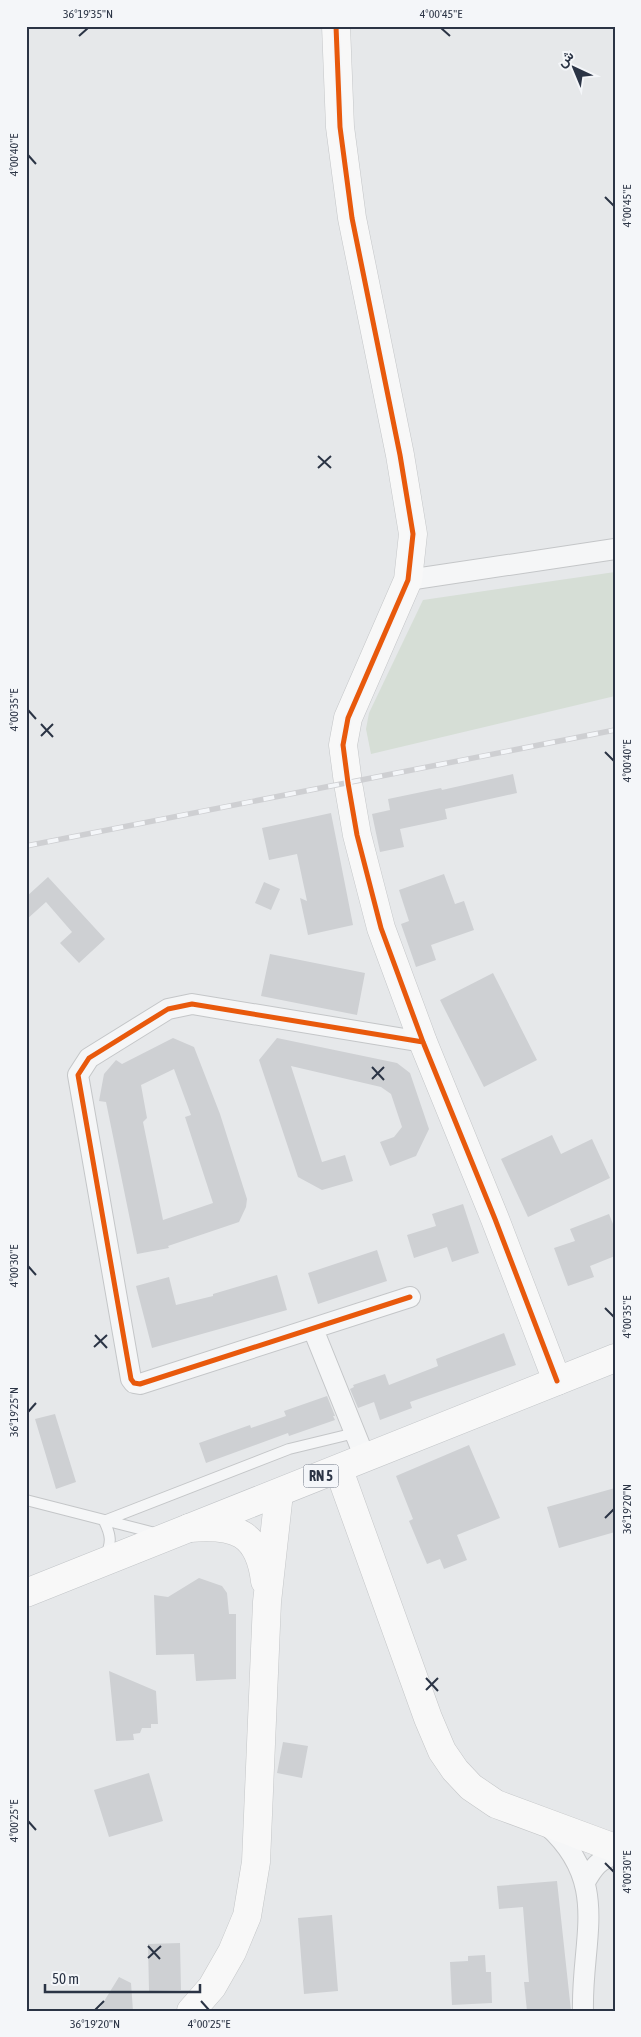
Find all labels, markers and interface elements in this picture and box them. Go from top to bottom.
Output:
text: 36°19'35"N [63,7,113,21]
text: 4°00'45"E [420,7,462,21]
north arrow [548,42,598,92]
text: ش [553,47,577,71]
text: 4°00'40"E [7,134,21,176]
text: 4°00'45"E [620,185,634,227]
text: 4°00'35"E [7,689,21,731]
text: 4°00'40"E [620,740,634,782]
text: 4°00'30"E [7,1245,21,1287]
text: 4°00'35"E [620,1296,634,1338]
text: 36°19'25"N [7,1387,21,1437]
road number: RN 5 [304,1464,338,1488]
text: 36°19'20"N [620,1484,634,1534]
text: 4°00'25"E [7,1800,21,1842]
text: 4°00'30"E [620,1851,634,1893]
scale bar [45,1962,200,1994]
text: 50 m [52,1970,79,1987]
text: 36°19'20"N [70,2017,120,2031]
text: 4°00'25"E [188,2017,230,2031]

